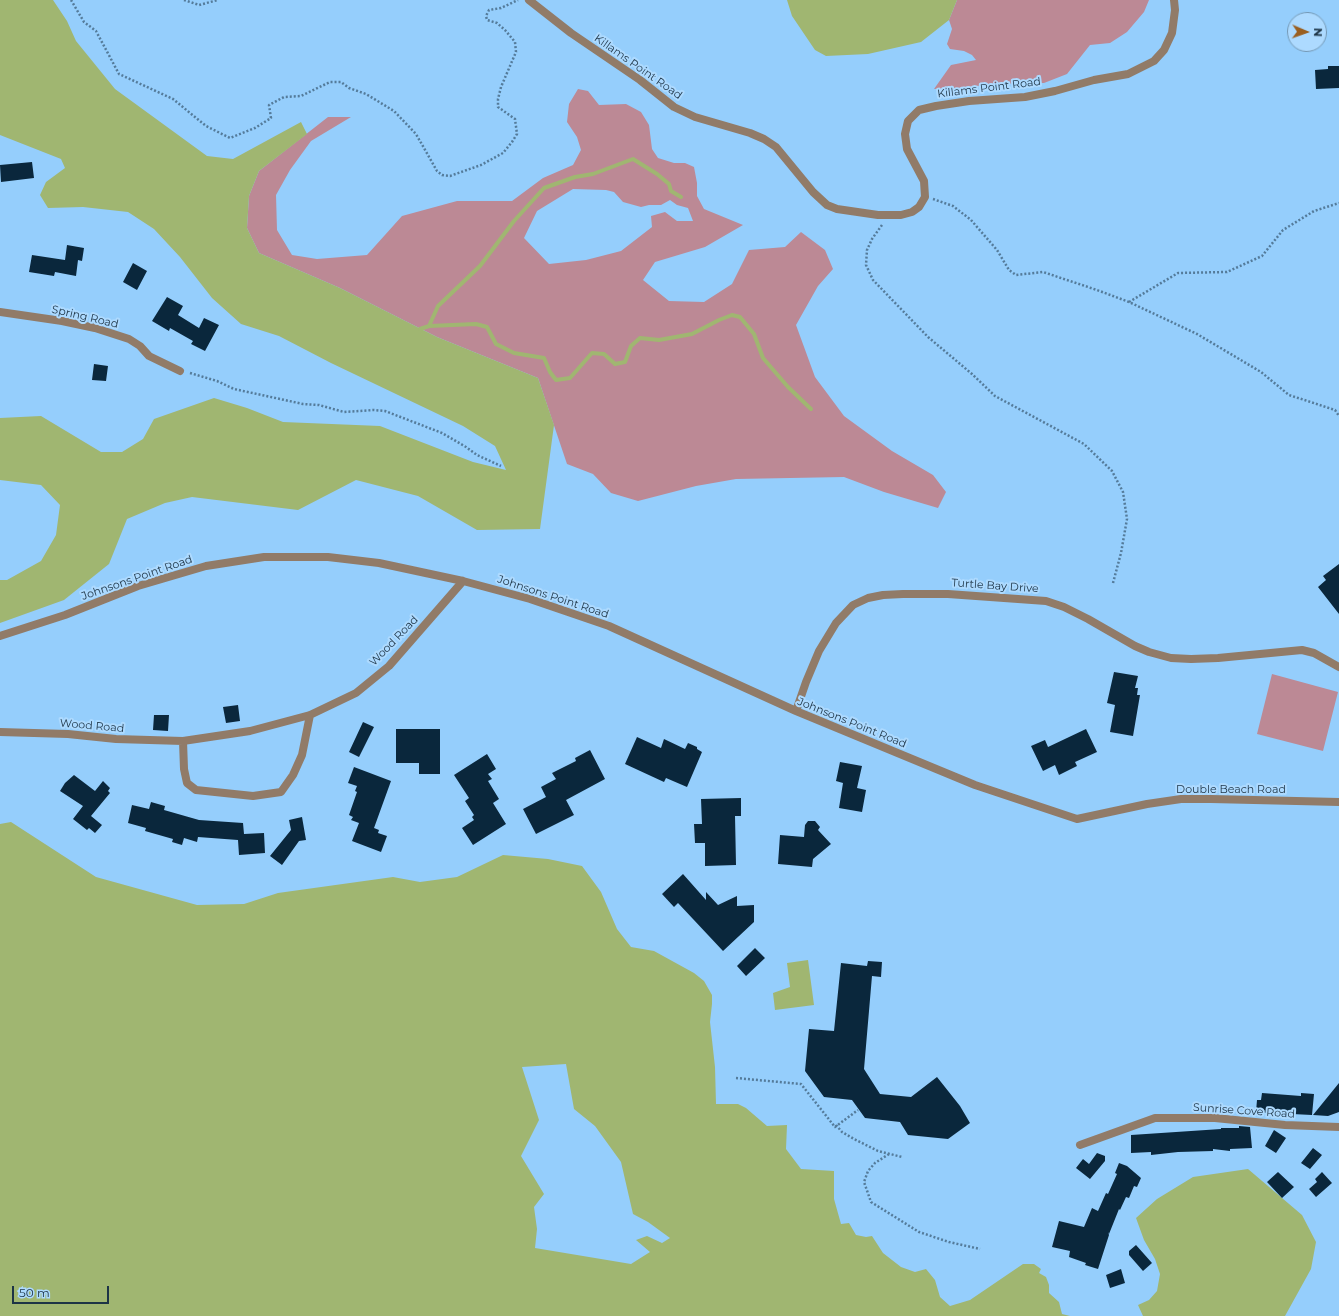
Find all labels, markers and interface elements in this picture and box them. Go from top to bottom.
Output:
north arrow [1287,12,1327,52]
text: N [1311,28,1325,37]
street label: Killams Point Road [592,32,684,102]
street label: Killams Point Road [936,75,1042,101]
street label: Spring Road [50,303,120,331]
street label: Johnsons Point Road [80,553,194,603]
street label: Johnsons Point Road [496,573,610,621]
street label: Turtle Bay Drive [951,576,1039,596]
street label: Wood Road [367,613,421,669]
street label: Johnsons Point Road [796,695,908,751]
street label: Wood Road [59,717,125,735]
street label: Double Beach Road [1176,783,1286,797]
street label: Sunrise Cove Road [1193,1101,1295,1121]
scale bar [14,1278,111,1304]
text: 50 m [19,1285,50,1300]

